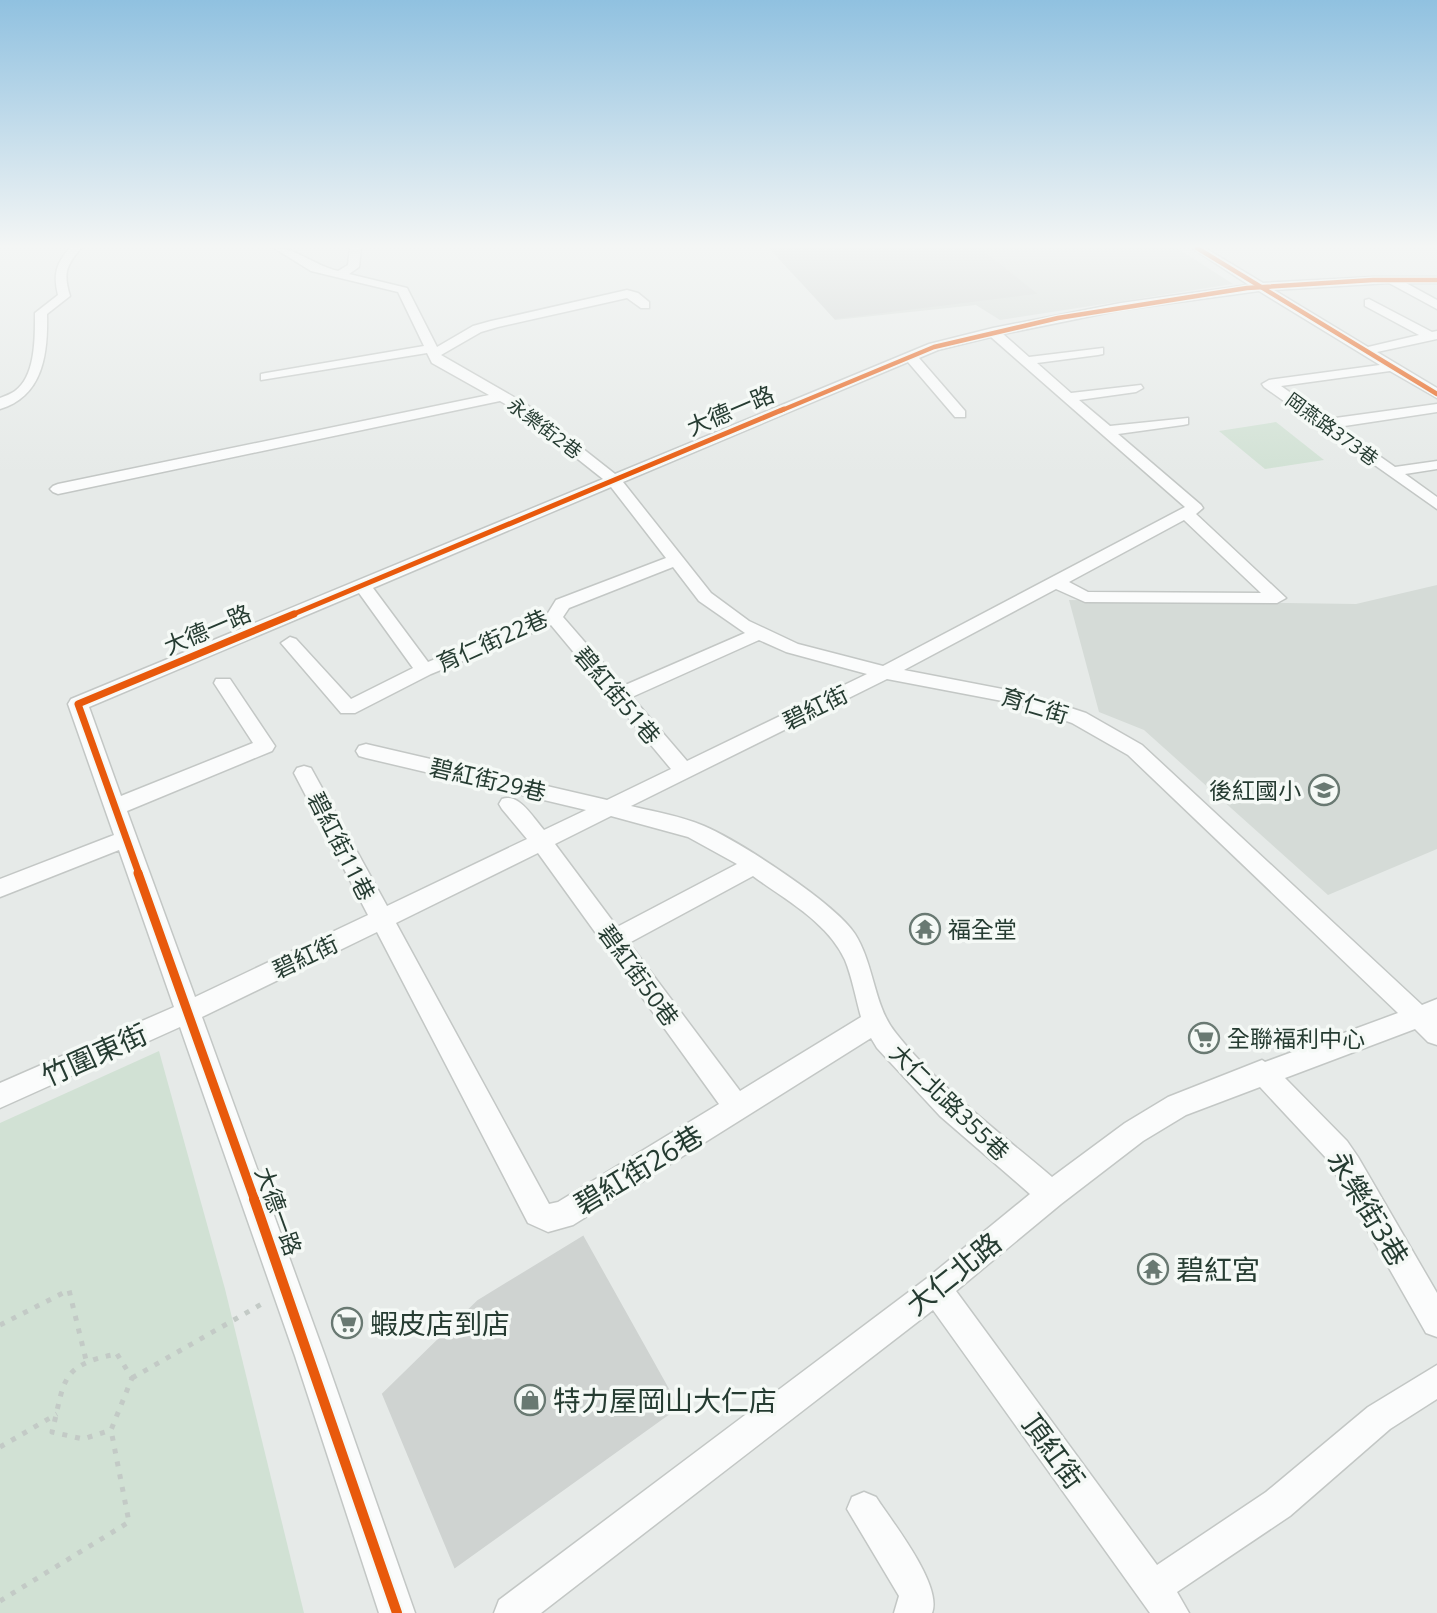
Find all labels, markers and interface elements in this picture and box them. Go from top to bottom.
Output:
street label: 大德一路 [681,377,779,443]
street label: 岡燕路373巷 [1280,387,1384,471]
street label: 永樂街2巷 [502,391,588,465]
street label: 大德一路 [158,596,256,662]
street label: 育仁街22巷 [431,601,553,679]
street label: 碧紅街51巷 [568,639,668,751]
street label: 碧紅街 [777,677,853,737]
street label: 育仁街 [997,680,1073,730]
street label: 碧紅街29巷 [427,750,549,808]
school or university icon: 後紅國小 [1307,773,1341,807]
place label: 後紅國小 [1209,774,1301,806]
street label: 碧紅街11巷 [301,786,383,906]
temple icon: 福全堂 [908,912,942,946]
place label: 福全堂 [948,913,1017,945]
street label: 碧紅街50巷 [591,918,687,1032]
street label: 碧紅街 [267,927,343,985]
street label: 竹圍東街 [35,1014,153,1094]
supermarket icon: 全聯福利中心 [1187,1021,1221,1055]
place label: 全聯福利中心 [1227,1022,1365,1054]
street label: 大仁北路355巷 [883,1037,1017,1167]
street label: 碧紅街26巷 [566,1116,710,1222]
street label: 永樂街3巷 [1320,1143,1418,1273]
street label: 大德一路 [248,1162,310,1260]
street label: 大仁北路 [898,1223,1008,1323]
place label: 碧紅宮 [1176,1250,1260,1288]
temple icon: 碧紅宮 [1136,1252,1170,1286]
place label: 蝦皮店到店 [370,1304,510,1342]
supermarket icon: 蝦皮店到店 [330,1306,364,1340]
place label: 特力屋岡山大仁店 [553,1381,777,1419]
shop icon: 特力屋岡山大仁店 [513,1383,547,1417]
street label: 頂紅街 [1014,1406,1094,1496]

